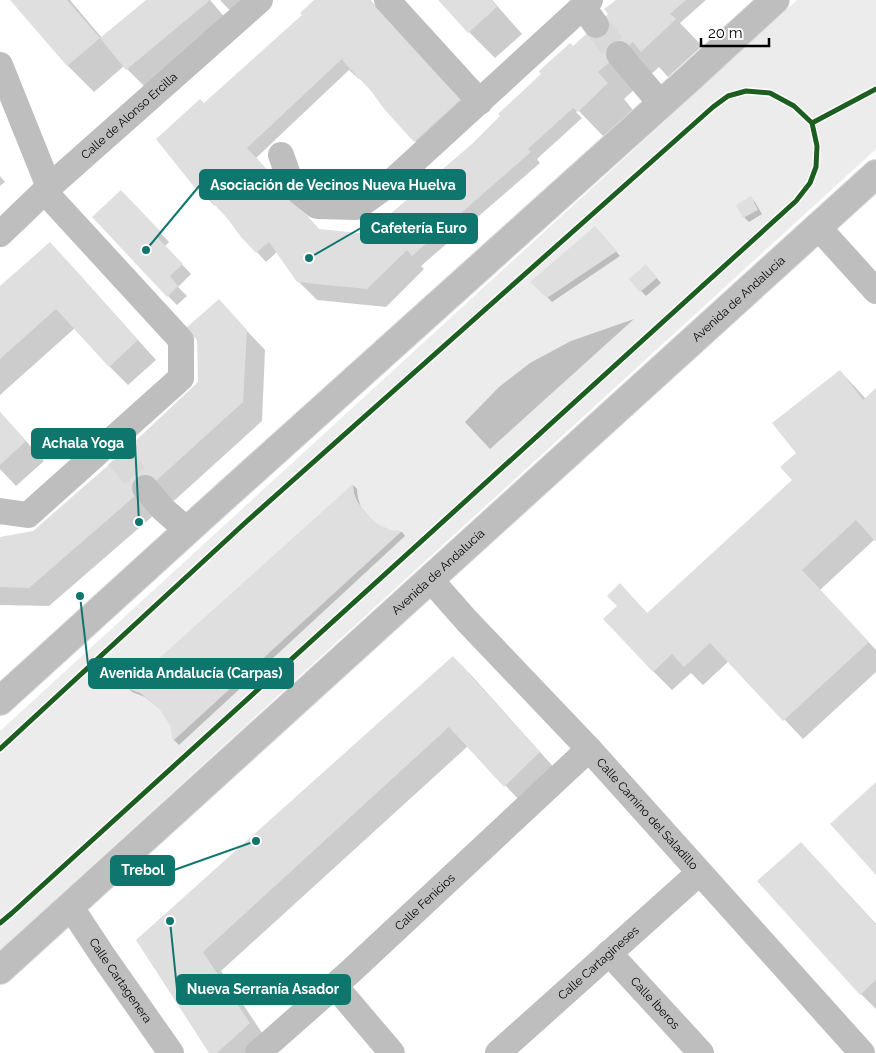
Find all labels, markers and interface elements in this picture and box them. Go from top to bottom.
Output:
scale bar [701,15,768,47]
text: 20 m [708,24,743,42]
street label: Calle de Alonso Ercilla [78,70,180,162]
callout: Asociación de Vecinos Nueva Huelva [200,170,465,199]
text: Asociación de Vecinos Nueva Huelva [210,177,456,193]
callout: Cafetería Euro [361,214,477,243]
text: Cafetería Euro [371,220,467,236]
street label: Avenida de Andalucía [689,253,788,344]
callout: Achala Yoga [32,429,135,458]
text: Achala Yoga [42,435,124,451]
street label: Avenida de Andalucía [389,526,487,617]
callout: Avenida Andalucía (Carpas) [89,659,293,688]
text: Avenida Andalucía (Carpas) [100,665,282,681]
street label: Calle Camino del Saladillo [594,755,701,872]
callout: Trebol [111,856,174,885]
text: Trebol [121,862,165,878]
street label: Calle Fenicios [392,871,458,933]
street label: Calle Cartagineses [555,923,642,1003]
street label: Calle Cartagenera [86,935,155,1026]
street label: Calle Íberos [628,974,683,1032]
callout: Nueva Serranía Asador [177,975,350,1004]
text: Nueva Serranía Asador [187,981,340,997]

